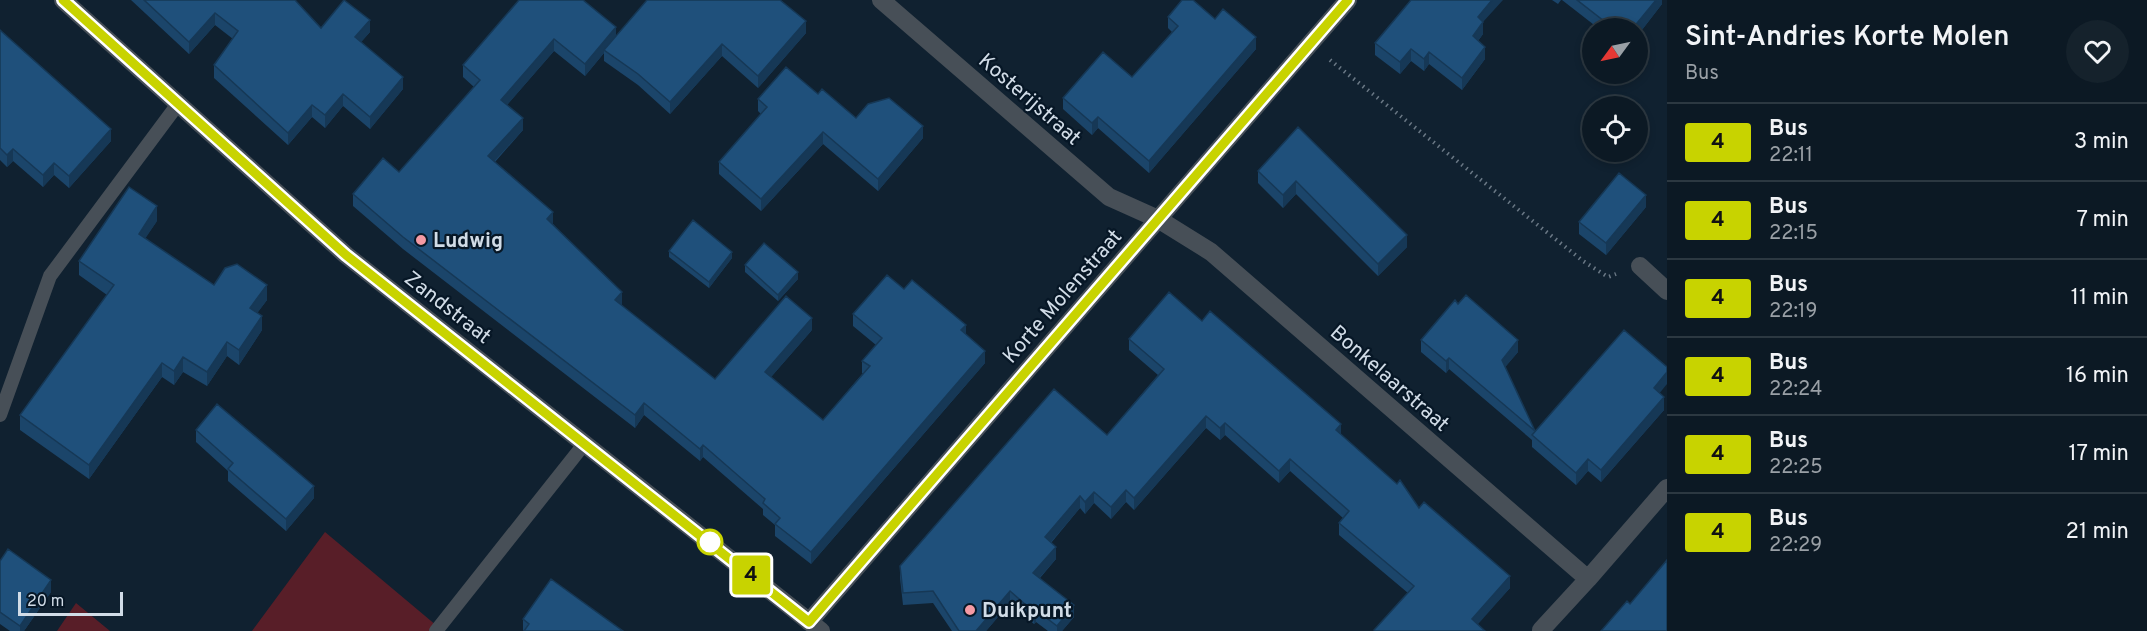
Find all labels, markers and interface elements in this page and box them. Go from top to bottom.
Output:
north arrow [1582,18,1648,84]
map controls [1582,18,1648,162]
text: Sint-Andries Korte Molen [1685,20,2010,56]
button: heart [2066,20,2129,83]
street label: Kosterijstraat [972,48,1086,152]
text: Bus [1685,61,1719,87]
button: locate [1582,96,1648,162]
text: Bus [1769,116,1808,143]
text: 4 [1711,129,1725,156]
text: 3 min [2074,129,2129,156]
text: 22:11 [1769,143,1813,169]
text: Bus [1769,194,1808,221]
text: 4 [1711,207,1725,234]
text: 7 min [2077,207,2129,234]
text: 22:15 [1769,221,1818,247]
street label: Korte Molenstraat [997,224,1129,370]
place label: Ludwig [433,228,503,255]
marker: Ludwig [414,233,428,247]
street label: Zandstraat [398,266,496,351]
text: Bus [1769,272,1808,299]
text: 4 [1711,285,1725,312]
text: 11 min [2071,285,2129,312]
text: 22:19 [1769,299,1817,325]
street label: Bonkelaarstraat [1324,320,1454,438]
text: Bus [1769,350,1808,377]
text: 4 [1711,363,1725,390]
text: 16 min [2066,363,2129,390]
text: 22:24 [1769,377,1822,403]
text: Bus [1769,428,1808,455]
text: 4 [1711,441,1725,468]
text: 17 min [2069,441,2129,468]
text: 22:25 [1769,455,1823,481]
text: Bus [1769,506,1808,533]
text: 4 [1711,519,1725,546]
text: 21 min [2066,519,2129,546]
unlabelled marker [697,529,723,555]
text: 22:29 [1769,533,1822,559]
line badge: 4 [732,556,771,594]
text: 4 [744,562,758,589]
scale bar [18,589,123,616]
text: 20 m [27,592,64,612]
place label: Duikpunt [982,598,1072,625]
marker: Duikpunt [963,603,977,617]

